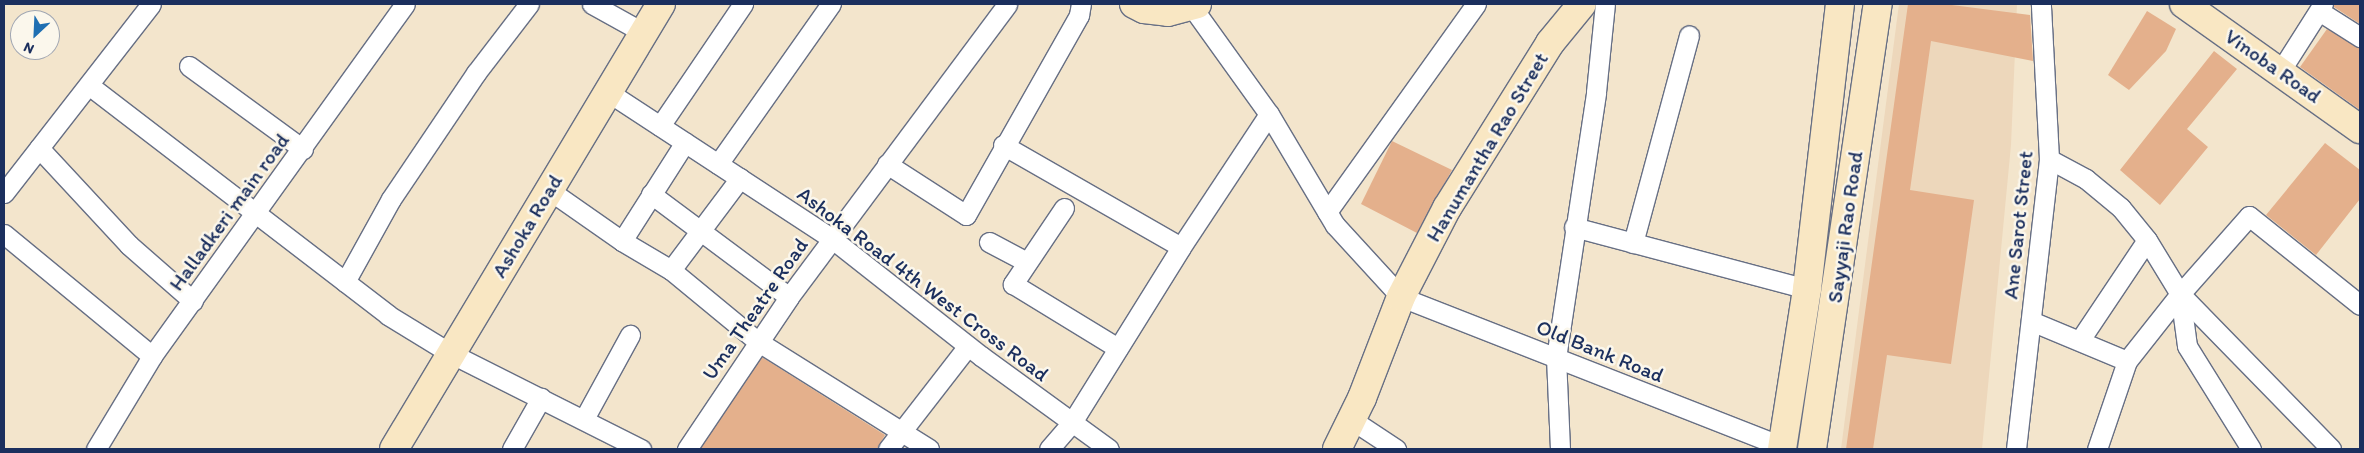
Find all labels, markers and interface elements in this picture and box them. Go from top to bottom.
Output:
north arrow [10,10,60,60]
street label: Vinoba Road [2220,24,2326,108]
text: N [21,38,37,58]
street label: Hanumantha Rao Street [1420,47,1554,247]
street label: Halladkeri main road [163,128,295,296]
street label: Ane Sarot Street [1998,149,2038,301]
street label: Sayyaji Rao Road [1822,150,1868,304]
street label: Ashoka Road [486,170,568,282]
street label: Ashoka Road 4th West Cross Road [793,182,1053,386]
street label: Uma Theatre Road [697,233,813,385]
street label: Old Bank Road [1533,314,1667,388]

